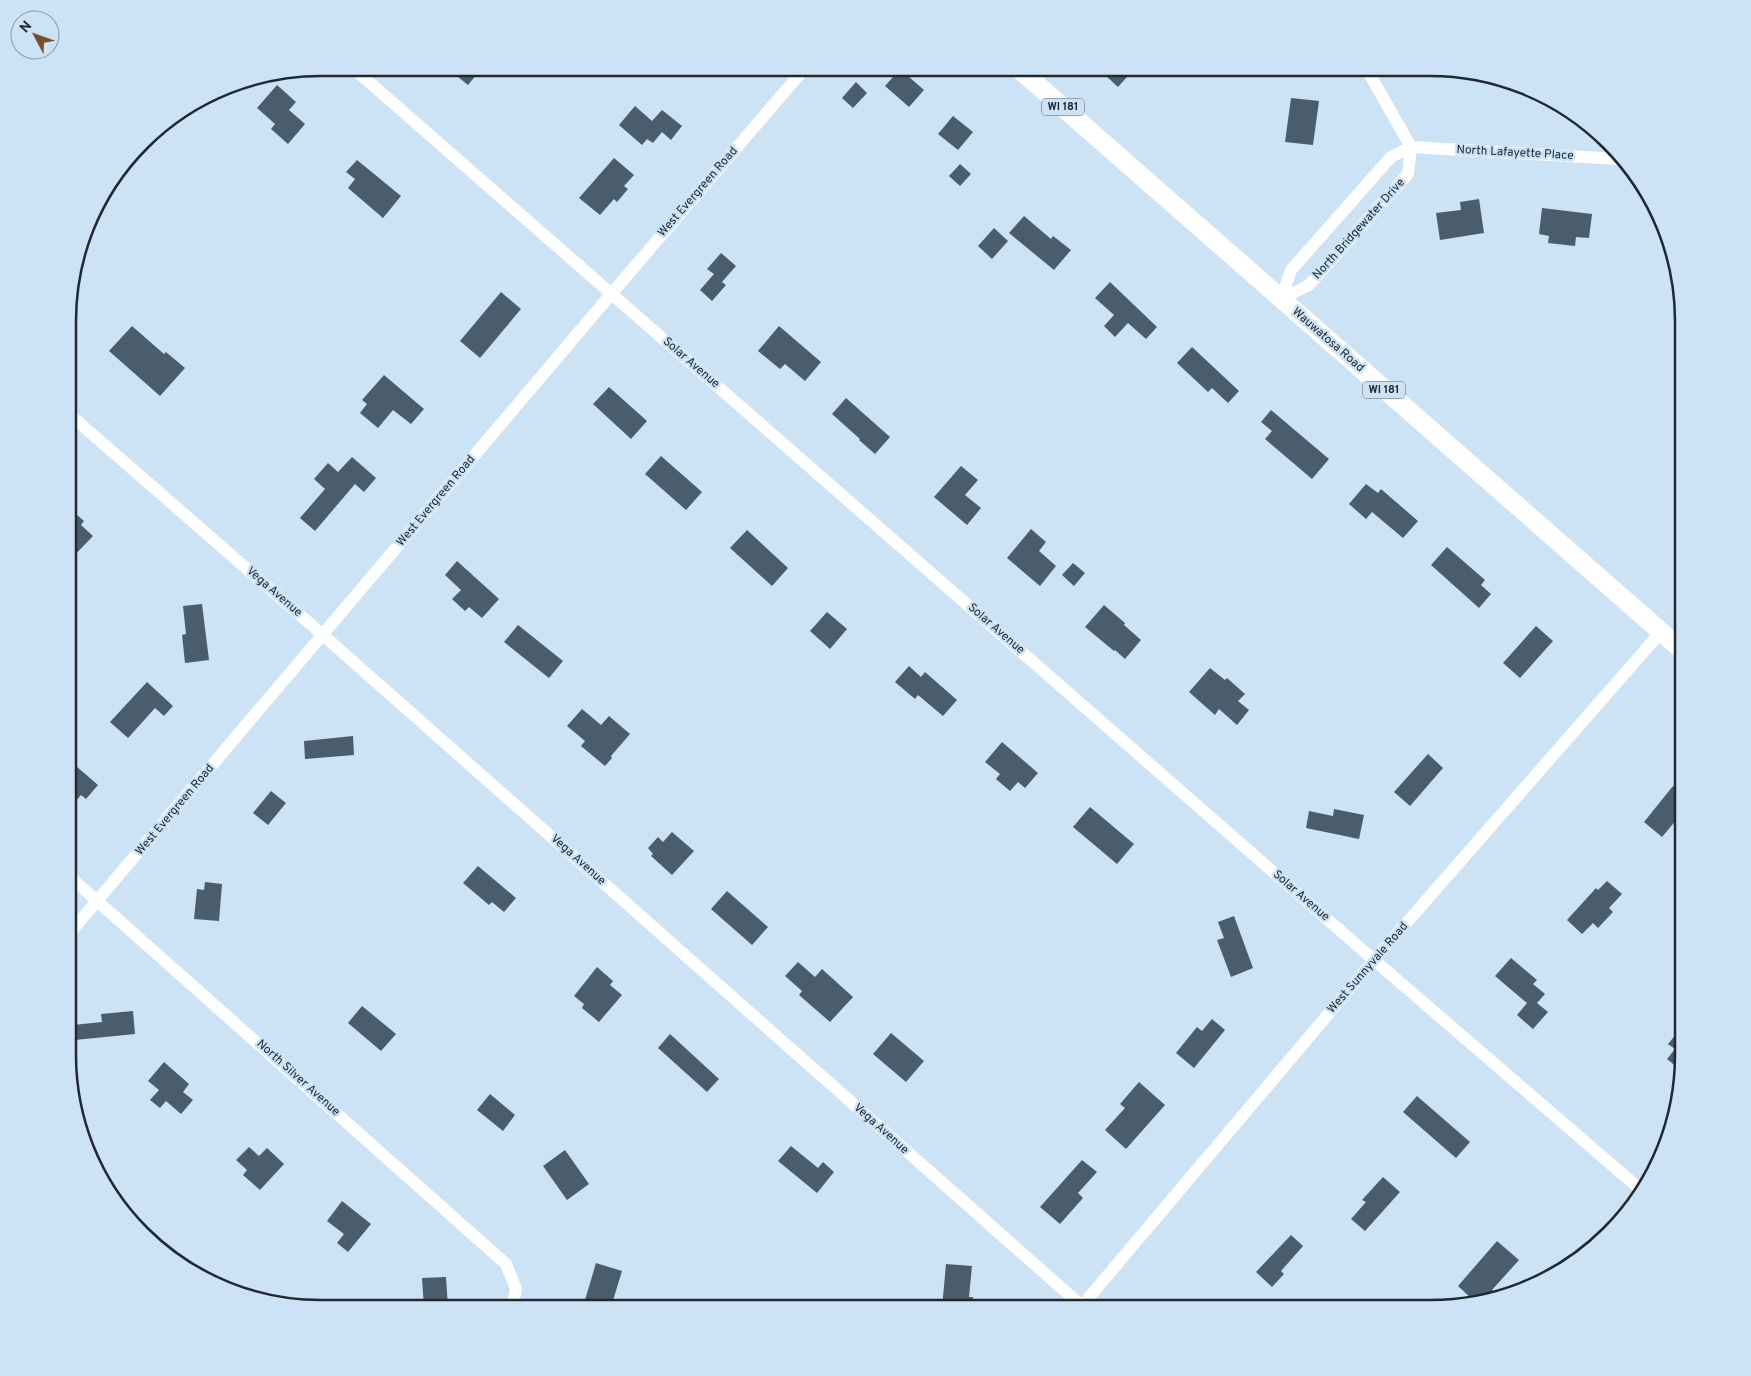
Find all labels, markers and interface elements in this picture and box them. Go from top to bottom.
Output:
north arrow [10,10,60,60]
text: N [17,18,36,37]
road number: WI 181 [1042,98,1084,115]
street label: North Lafayette Place [1456,142,1574,164]
street label: West Evergreen Road [654,144,742,240]
street label: North Bridgewater Drive [1309,175,1409,283]
street label: Wauwatosa Road [1288,304,1368,376]
street label: Solar Avenue [659,334,723,392]
road number: WI 181 [1363,382,1405,398]
street label: West Evergreen Road [393,452,479,550]
street label: Vega Avenue [243,563,305,621]
street label: Solar Avenue [964,600,1028,658]
street label: West Evergreen Road [132,761,218,859]
street label: Vega Avenue [547,831,609,889]
street label: Solar Avenue [1269,867,1333,925]
street label: West Sunnyvale Road [1324,919,1412,1017]
street label: North Silver Avenue [253,1036,343,1120]
street label: Vega Avenue [850,1100,912,1158]

